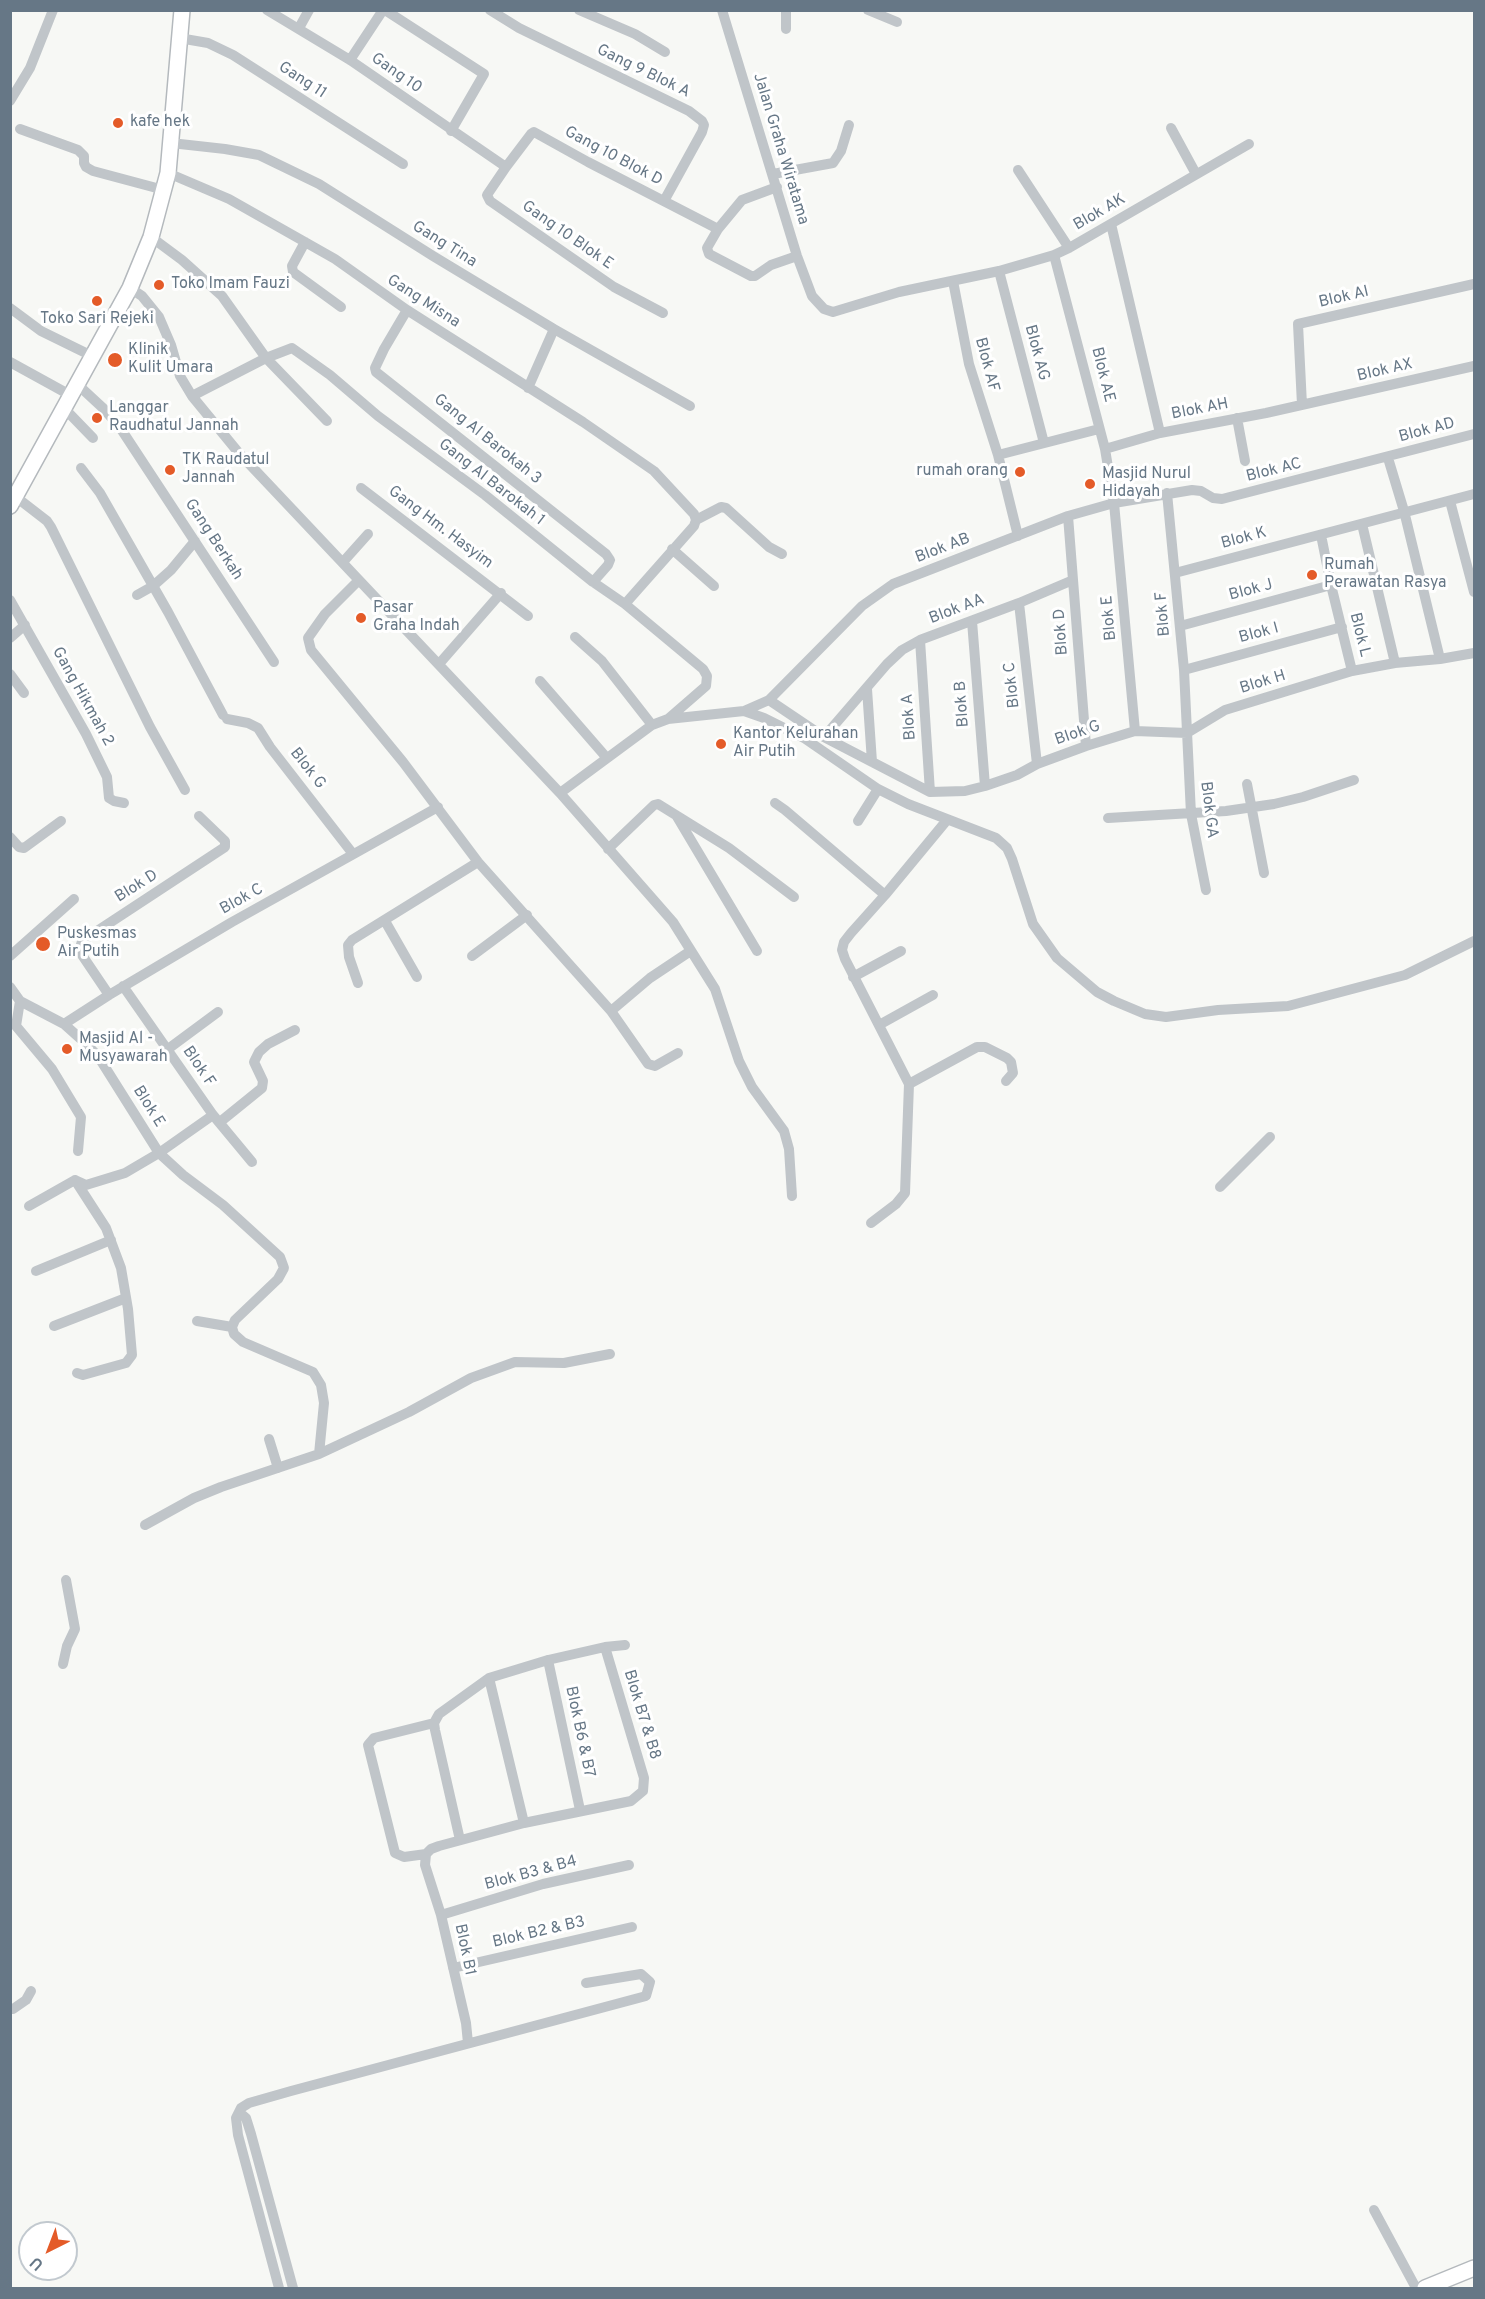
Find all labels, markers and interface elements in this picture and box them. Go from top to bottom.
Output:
street label: Gang 9 Blok A [593,41,693,103]
street label: Gang 10 [367,50,425,98]
street label: Gang 11 [274,58,330,104]
street label: Jalan Graha Wiratama [748,71,812,227]
place label: kafe hek [130,113,190,133]
marker: kafe hek [111,116,125,130]
street label: Gang 10 Blok D [561,123,665,191]
street label: Blok AK [1071,190,1129,236]
street label: Gang 10 Blok E [518,197,616,275]
street label: Gang Tina [408,218,480,272]
street label: Gang Misna [383,271,463,333]
place label: Toko Imam Fauzi [171,275,290,295]
marker: Toko Imam Fauzi [152,278,166,292]
street label: Blok AI [1317,283,1371,313]
marker: Toko Sari Rejeki [90,294,104,308]
place label: Toko Sari Rejeki [40,310,154,330]
street label: Blok AG [1019,323,1053,383]
street label: Blok AF [970,336,1002,394]
place label: Klinik Kulit Umara [128,341,213,379]
street label: Blok AE [1086,346,1118,404]
marker: Klinik Kulit Umara [106,351,124,369]
street label: Blok AX [1355,355,1415,387]
street label: Gang Al Barokah 3 [429,391,545,489]
street label: Blok AH [1170,395,1230,425]
place label: Langgar Raudhatul Jannah [109,399,239,437]
marker: Langgar Raudhatul Jannah [90,411,104,425]
street label: Blok AD [1397,414,1457,448]
street label: Gang Al Barokah 1 [434,436,548,530]
place label: TK Raudatul Jannah [182,451,269,489]
street label: Blok AC [1244,455,1304,487]
place label: rumah orang [916,462,1008,482]
marker: TK Raudatul Jannah [163,463,177,477]
marker: rumah orang [1013,465,1027,479]
place label: Masjid Nurul Hidayah [1102,465,1191,503]
marker: Masjid Nurul Hidayah [1083,477,1097,491]
street label: Gang Hm. Hasyim [384,482,496,574]
street label: Gang Berkah [180,496,246,584]
street label: Blok K [1219,524,1269,554]
street label: Blok AB [913,530,973,568]
place label: Rumah Perawatan Rasya [1324,556,1446,594]
marker: Rumah Perawatan Rasya [1305,568,1319,582]
street label: Blok J [1227,576,1275,606]
street label: Blok AA [927,591,987,629]
street label: Blok F [1152,591,1176,637]
street label: Blok E [1098,595,1122,641]
place label: Pasar Graha Indah [373,599,460,637]
street label: Blok D [1051,608,1073,656]
marker: Pasar Graha Indah [354,611,368,625]
street label: Blok L [1344,611,1374,659]
street label: Blok I [1237,619,1281,649]
street label: Gang Hikmah 2 [47,644,117,750]
street label: Blok C [1001,661,1025,709]
street label: Blok H [1238,667,1288,699]
street label: Blok B [952,680,974,728]
street label: Blok A [899,693,921,741]
street label: Blok G [1053,717,1103,751]
place label: Kantor Kelurahan Air Putih [733,725,859,763]
marker: Kantor Kelurahan Air Putih [714,737,728,751]
street label: Blok G [285,745,329,793]
street label: Blok GA [1195,780,1221,840]
street label: Blok D [112,866,162,908]
street label: Blok C [217,880,267,920]
place label: Puskesmas Air Putih [57,925,137,963]
marker: Puskesmas Air Putih [34,935,52,953]
place label: Masjid Al - Musyawarah [79,1030,168,1068]
marker: Masjid Al - Musyawarah [60,1042,74,1056]
street label: Blok F [177,1043,219,1091]
street label: Blok E [128,1083,168,1131]
street label: Blok B7 & B8 [618,1668,664,1762]
street label: Blok B6 & B7 [560,1685,598,1779]
street label: Blok B3 & B4 [483,1852,579,1896]
street label: Blok B2 & B3 [491,1913,587,1953]
street label: Blok B1 [449,1922,479,1978]
north arrow [18,2221,78,2281]
text: U [26,2252,48,2274]

